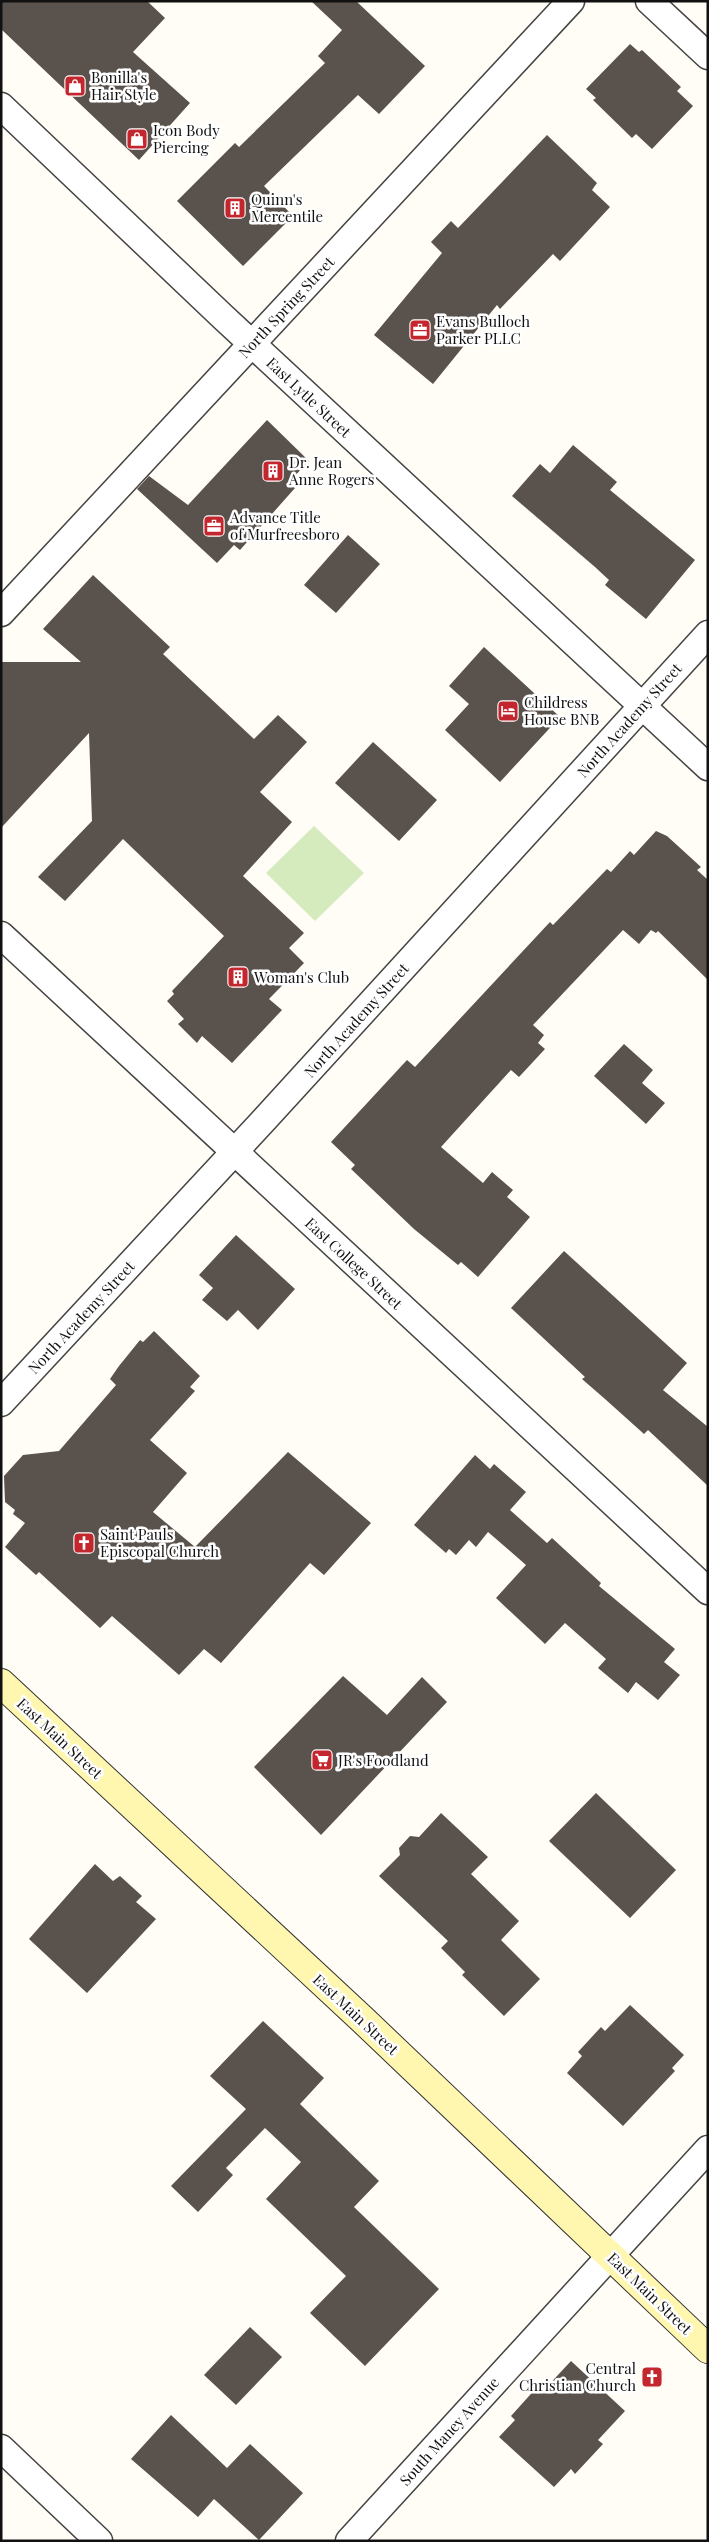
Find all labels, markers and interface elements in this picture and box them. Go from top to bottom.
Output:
place label: Bonilla's Hair Style [91,67,157,104]
shop icon: Bonilla's Hair Style [63,74,87,98]
place label: Icon Body Piercing [153,120,220,157]
shop icon: Icon Body Piercing [125,127,149,151]
place label: Quinn's Mercentile [251,189,323,226]
building icon: Quinn's Mercentile [223,196,247,220]
street label: North Spring Street [234,252,339,362]
place label: Evans Bulloch Parker PLLC [436,311,530,348]
office icon: Evans Bulloch Parker PLLC [408,318,432,342]
street label: East Lytle Street [262,353,356,442]
place label: Dr. Jean Anne Rogers [288,452,374,489]
building icon: Dr. Jean Anne Rogers [261,459,285,483]
place label: Advance Title of Murfreesboro [229,507,340,544]
office icon: Advance Title of Murfreesboro [202,514,226,538]
street label: North Academy Street [572,658,686,781]
place label: Childress House BNB [524,692,599,729]
hotel icon: Childress House BNB [496,699,520,723]
street label: North Academy Street [299,958,413,1081]
building icon: Woman's Club [226,965,250,989]
place label: Woman's Club [253,967,349,987]
street label: East College Street [301,1213,407,1314]
street label: North Academy Street [23,1256,139,1378]
place label: Saint Pauls Episcopal Church [100,1524,219,1561]
church icon: Saint Pauls Episcopal Church [72,1531,96,1555]
street label: East Main Street [13,1693,108,1783]
supermarket icon: JR's Foodland [310,1748,334,1772]
place label: JR's Foodland [337,1750,429,1770]
street label: East Main Street [309,1969,404,2059]
street label: East Main Street [604,2248,697,2339]
place label: Central Christian Church [519,2358,636,2395]
church icon: Central Christian Church [640,2365,664,2389]
street label: South Maney Avenue [395,2372,503,2490]

